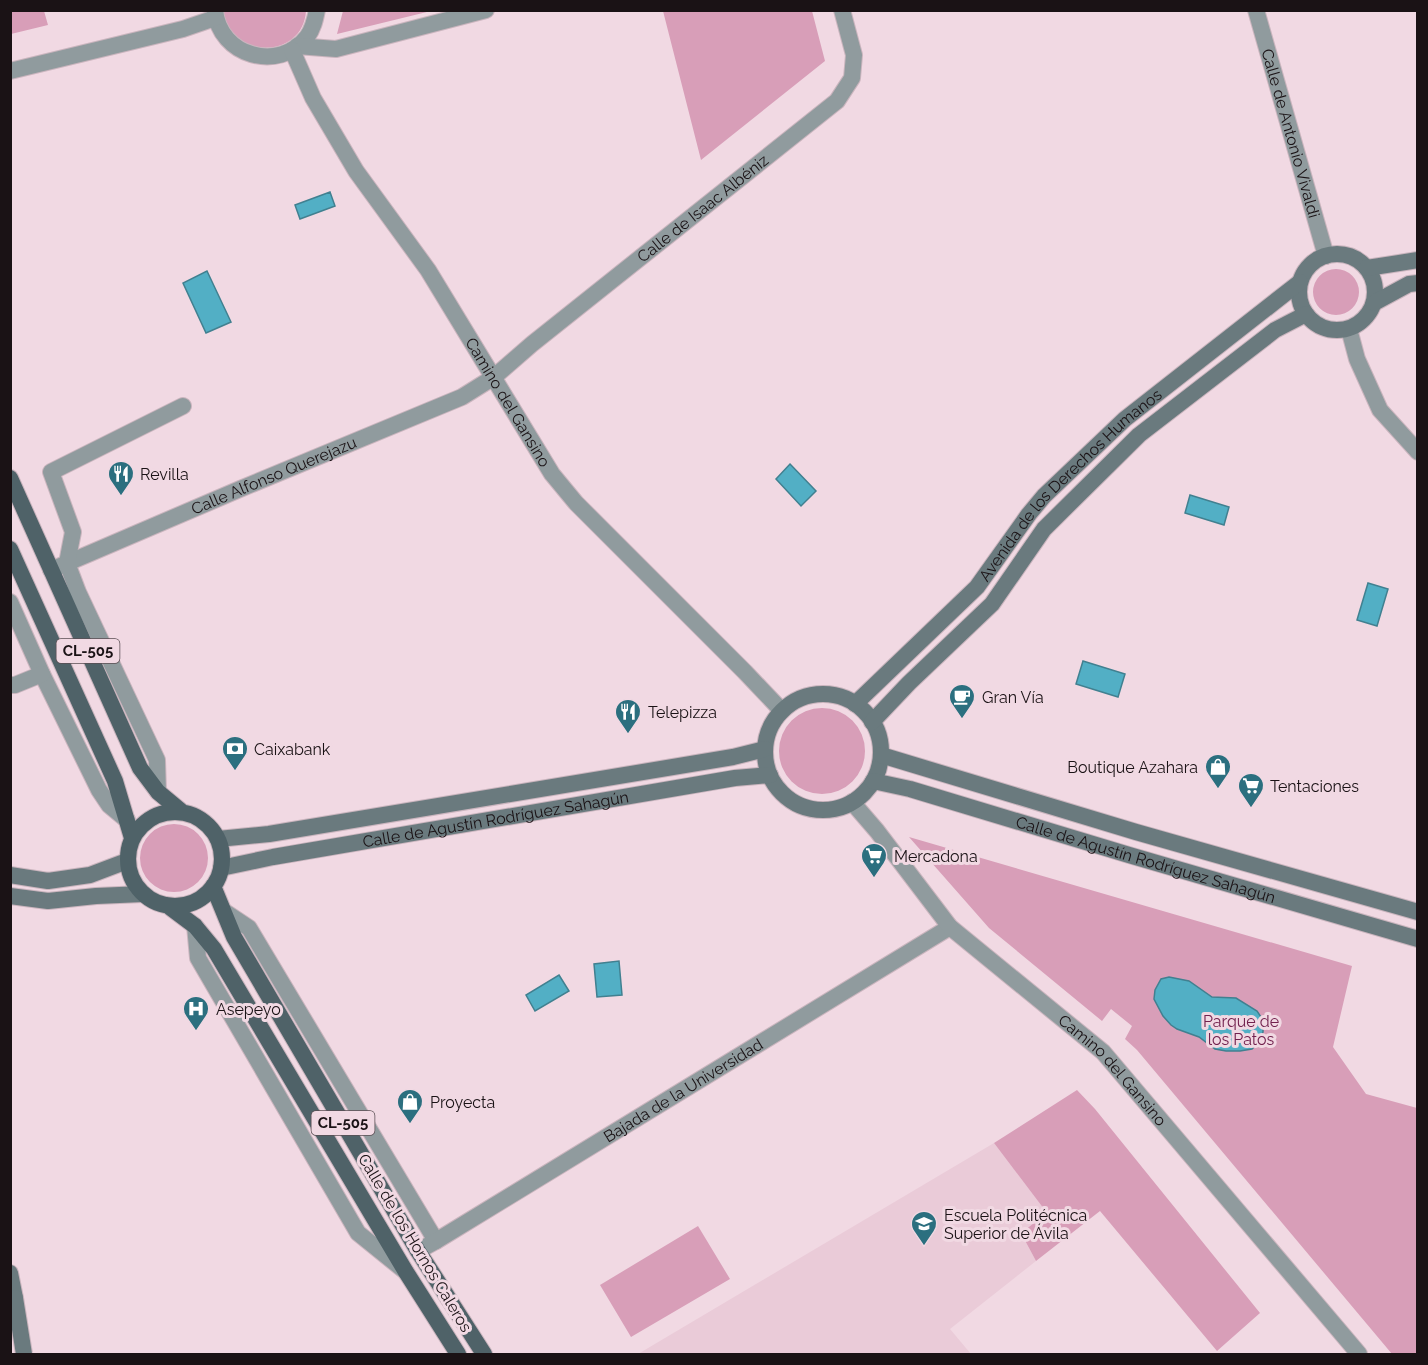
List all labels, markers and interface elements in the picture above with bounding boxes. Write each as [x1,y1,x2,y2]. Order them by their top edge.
street label: Calle de Antonio Vivaldi [1258,46,1324,220]
street label: Calle de Isaac Albéniz [633,150,772,266]
street label: Camino del Gansino [462,334,555,470]
street label: Avenida de los Derechos Humanos [975,384,1166,585]
street label: Calle Alfonso Querejazu [188,432,359,518]
restaurant icon: Revilla [106,459,136,497]
place label: Revilla [140,465,189,484]
road number: CL-505 [56,639,119,663]
cafe icon: Gran Vía [947,682,977,720]
place label: Gran Vía [982,688,1044,707]
restaurant icon: Telepizza [613,697,643,735]
place label: Telepizza [648,703,717,722]
bank icon: Caixabank [220,734,250,772]
place label: Caixabank [254,740,331,759]
shop icon: Boutique Azahara [1203,752,1233,790]
place label: Boutique Azahara [1067,758,1198,777]
supermarket icon: Tentaciones [1236,771,1266,809]
place label: Tentaciones [1270,777,1359,796]
street label: Calle de Agustín Rodríguez Sahagún [361,787,630,851]
street label: Calle de Agustín Rodríguez Sahagún [1014,812,1278,907]
supermarket icon: Mercadona [859,841,889,879]
place label: Mercadona [894,847,978,866]
hospital icon: Asepeyo [181,994,211,1032]
place label: Asepeyo [216,1000,281,1019]
street label: Camino del Gansino [1055,1010,1171,1129]
park label: Parque de los Patos [1203,1012,1279,1049]
street label: Bajada de la Universidad [600,1034,766,1146]
shop icon: Proyecta [395,1087,425,1125]
place label: Proyecta [430,1093,495,1112]
road number: CL-505 [312,1111,374,1135]
street label: Calle de los Hornos Caleros [354,1150,476,1336]
place label: Escuela Politécnica Superior de Ávila [944,1206,1087,1243]
school or university icon: Escuela Politécnica Superior de Ávila [909,1209,939,1247]

